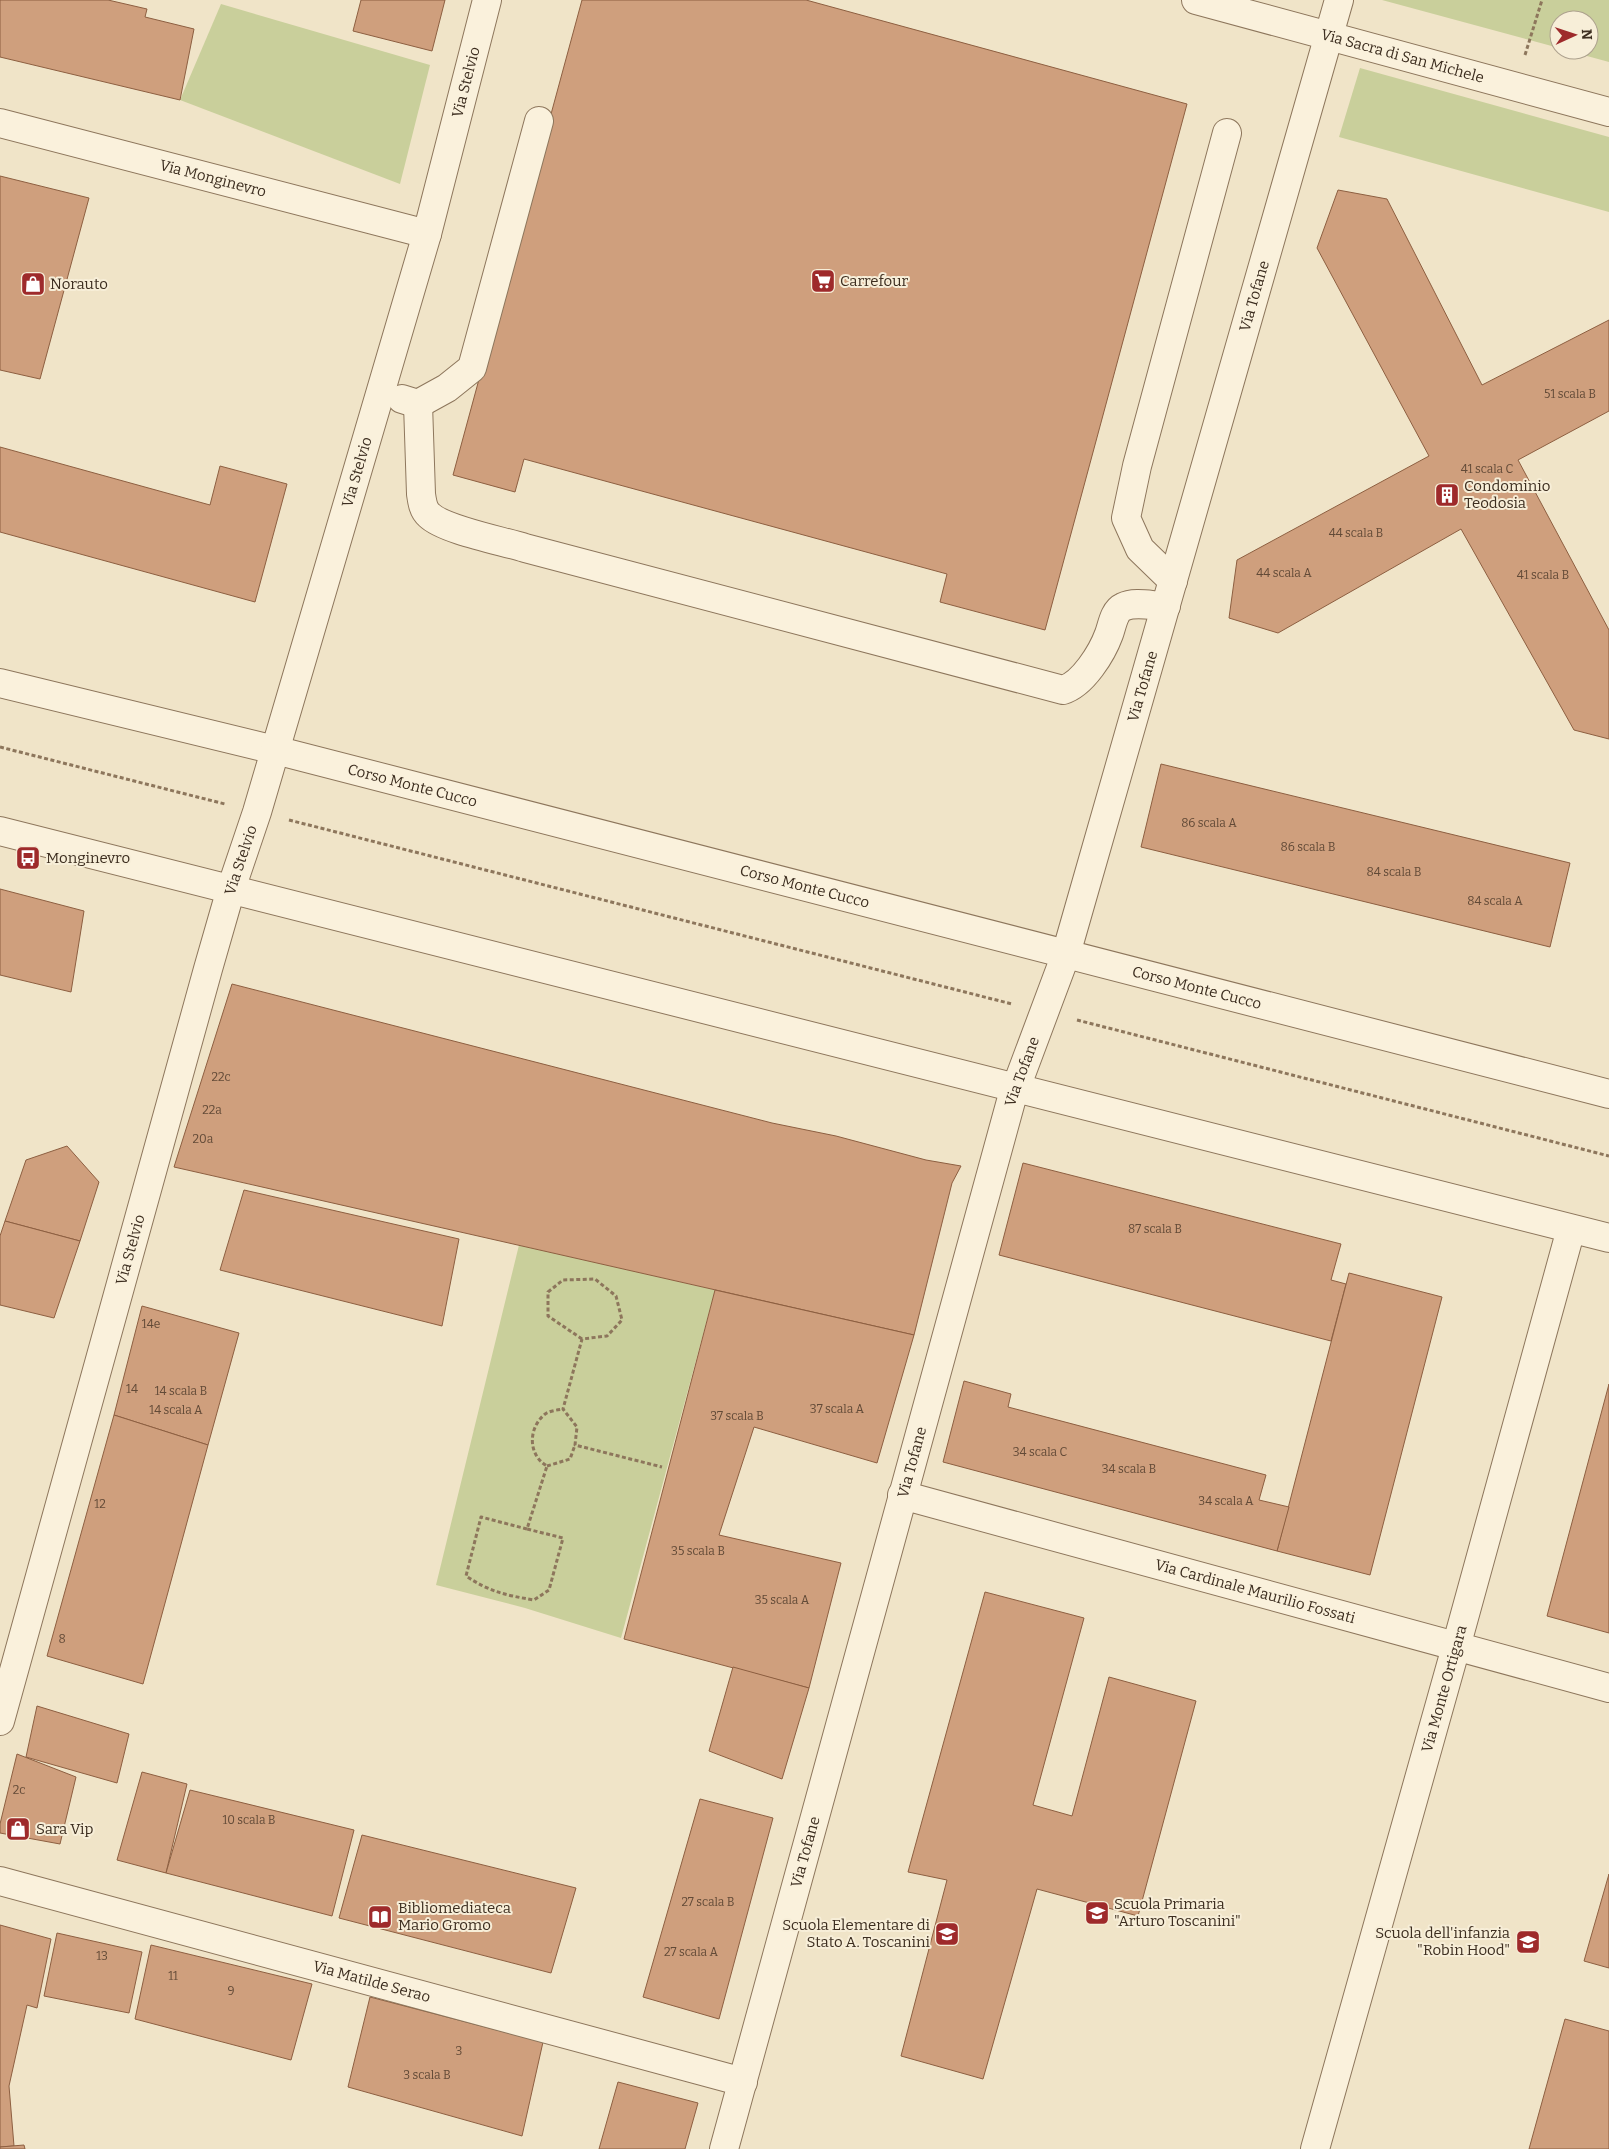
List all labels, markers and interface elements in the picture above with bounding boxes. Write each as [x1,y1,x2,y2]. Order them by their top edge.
north arrow [1549,10,1599,60]
street label: Via Sacra di San Michele [1319,25,1486,87]
text: N [1578,29,1595,40]
street label: Via Stelvio [448,45,484,119]
street label: Via Monginevro [158,156,268,201]
street label: Via Tofane [1236,258,1273,334]
supermarket icon: Carrefour [810,268,836,294]
shop icon: Norauto [20,271,46,297]
place label: Carrefour [840,272,908,290]
place label: Norauto [50,275,108,293]
house number: 51 scala B [1544,387,1596,401]
street label: Via Stelvio [338,435,376,509]
house number: 41 scala C [1461,462,1514,476]
place label: Condominio Teodosia [1464,477,1550,512]
building icon: Condominio Teodosia [1434,482,1460,508]
house number: 44 scala B [1329,526,1383,540]
house number: 44 scala A [1256,566,1312,580]
house number: 41 scala B [1517,568,1569,582]
street label: Via Tofane [1124,649,1161,724]
street label: Corso Monte Cucco [346,760,479,811]
house number: 86 scala A [1181,816,1237,830]
street label: Via Stelvio [221,823,261,897]
house number: 86 scala B [1281,840,1335,854]
bus stop icon: Monginevro [15,845,41,871]
place label: Monginevro [46,849,130,867]
street label: Corso Monte Cucco [738,861,871,912]
house number: 84 scala B [1367,865,1421,879]
house number: 84 scala A [1467,894,1523,908]
street label: Corso Monte Cucco [1130,962,1263,1013]
street label: Via Tofane [1001,1034,1043,1108]
house number: 22c [211,1070,231,1084]
house number: 22a [202,1103,222,1117]
house number: 20a [193,1132,214,1146]
street label: Via Stelvio [112,1212,149,1287]
house number: 87 scala B [1128,1222,1182,1236]
house number: 14e [142,1317,160,1331]
house number: 14 [126,1382,138,1396]
house number: 14 scala B [155,1384,207,1398]
house number: 37 scala A [810,1402,865,1416]
house number: 14 scala A [149,1403,203,1417]
house number: 37 scala B [710,1409,764,1423]
street label: Via Tofane [894,1425,930,1500]
house number: 34 scala C [1013,1445,1067,1459]
house number: 34 scala B [1102,1462,1156,1476]
house number: 34 scala A [1198,1494,1254,1508]
house number: 12 [94,1497,106,1511]
house number: 35 scala B [671,1544,725,1558]
street label: Via Cardinale Maurilio Fossati [1153,1555,1358,1627]
house number: 35 scala A [755,1593,810,1607]
street label: Via Monte Ortigara [1418,1623,1471,1754]
house number: 8 [58,1632,66,1646]
house number: 2c [13,1783,25,1797]
house number: 10 scala B [222,1813,276,1827]
street label: Via Tofane [787,1814,824,1890]
shop icon: Sara Vip [5,1816,31,1842]
place label: Sara Vip [36,1820,93,1838]
house number: 27 scala B [681,1895,735,1909]
place label: Scuola Primaria "Arturo Toscanini" [1114,1895,1241,1930]
place label: Bibliomediateca Mario Gromo [398,1899,511,1934]
school or university icon: Scuola Primaria "Arturo Toscanini" [1084,1900,1110,1926]
library icon: Bibliomediateca Mario Gromo [367,1904,393,1930]
place label: Scuola Elementare di Stato A. Toscanini [782,1916,931,1951]
school or university icon: Scuola Elementare di Stato A. Toscanini [934,1921,960,1947]
place label: Scuola dell'infanzia "Robin Hood" [1375,1924,1510,1959]
school or university icon: Scuola dell'infanzia "Robin Hood" [1515,1929,1541,1955]
house number: 27 scala A [664,1945,718,1959]
house number: 13 [96,1949,108,1963]
street label: Via Matilde Serao [311,1957,432,2006]
house number: 11 [168,1969,178,1983]
house number: 9 [227,1984,235,1998]
house number: 3 [456,2044,463,2058]
house number: 3 scala B [403,2068,451,2082]

